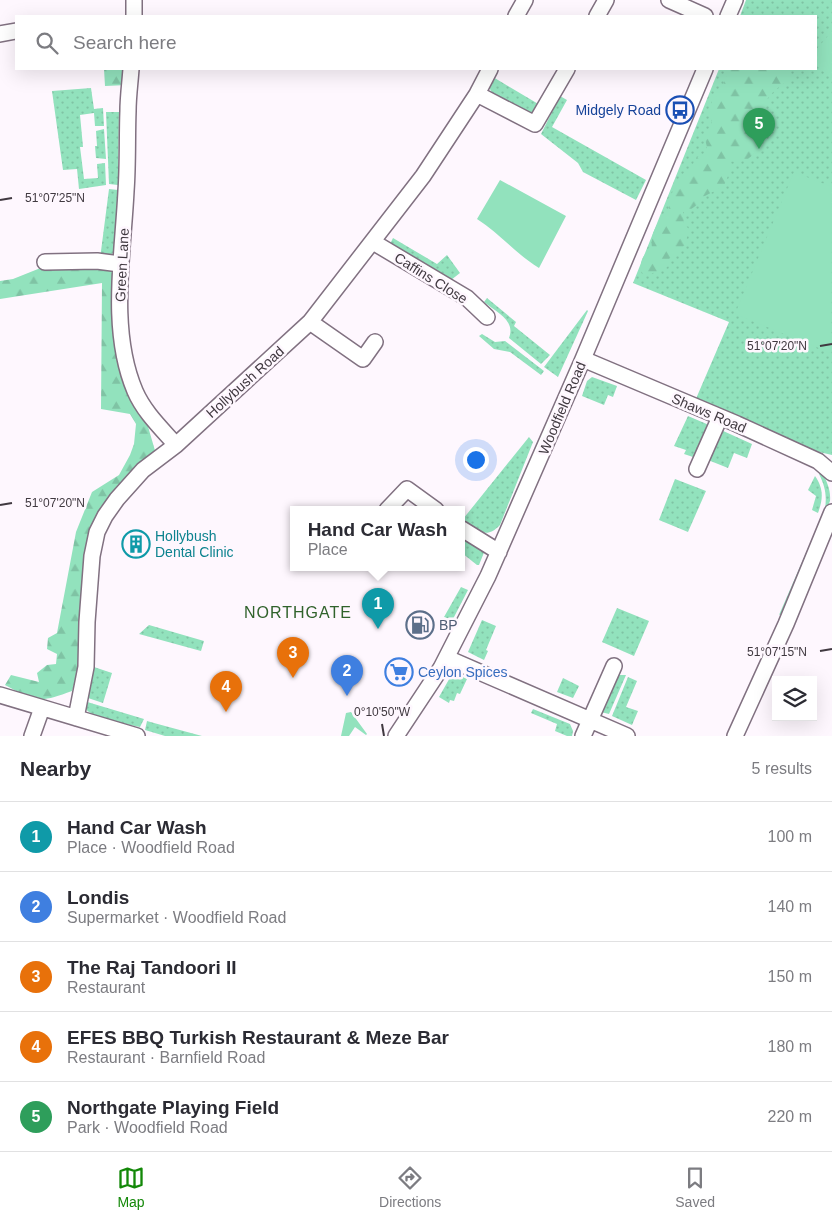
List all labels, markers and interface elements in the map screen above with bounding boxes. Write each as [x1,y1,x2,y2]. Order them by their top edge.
search box [15,15,817,70]
icon: search [33,29,61,57]
text: Search here [73,32,177,53]
bus stop icon: Midgely Road [665,95,695,125]
place label: Midgely Road [575,102,661,118]
pin: 5 [743,108,775,149]
text: 51°07'25"N [25,191,85,205]
street label: Green Lane [112,227,132,302]
street label: Caffins Close [392,249,471,307]
text: 51°07'20"N [747,339,807,353]
street label: Hollybush Road [203,343,287,421]
street label: Woodfield Road [535,359,589,457]
street label: Shaws Road [669,390,749,436]
your location [463,447,489,473]
text: 51°07'20"N [25,496,85,510]
popup [290,506,465,571]
text: Hand Car Wash [308,519,447,540]
place label: Hollybush Dental Clinic [155,528,234,560]
building icon: Hollybush Dental Clinic [121,529,151,559]
text: Place [308,541,348,558]
pin: 1 [362,588,394,629]
district label: NORTHGATE [244,604,352,621]
fuel station icon: BP [405,610,435,640]
place label: BP [439,617,458,633]
pin: 3 [277,637,309,678]
text: 51°07'15"N [747,645,807,659]
pin: 2 [331,655,363,696]
supermarket icon: Ceylon Spices [384,657,414,687]
place label: Ceylon Spices [418,664,508,680]
pin: 4 [210,671,242,712]
map controls [772,676,817,721]
button: layers [772,676,817,721]
text: 0°10'50"W [354,705,411,719]
text: Nearby [20,757,91,780]
text: 5 results [752,760,812,777]
text: Hand Car Wash [67,817,207,838]
text: 1 [32,828,40,845]
text: 100 m [768,828,812,845]
text: Place · Woodfield Road [67,839,235,856]
text: Londis [67,887,129,908]
text: 2 [32,898,40,915]
text: 140 m [768,898,812,915]
text: Supermarket · Woodfield Road [67,909,286,926]
text: The Raj Tandoori II [67,957,237,978]
text: 3 [32,968,40,985]
text: 150 m [768,968,812,985]
text: Restaurant [67,979,145,996]
text: EFES BBQ Turkish Restaurant & Meze Bar [67,1027,449,1048]
text: 4 [32,1038,40,1055]
text: 180 m [768,1038,812,1055]
text: Restaurant · Barnfield Road [67,1049,265,1066]
text: Northgate Playing Field [67,1097,279,1118]
text: 5 [32,1108,40,1125]
text: 220 m [768,1108,812,1125]
text: Park · Woodfield Road [67,1119,228,1136]
tab: Map [117,1164,145,1210]
tab: Directions [379,1164,441,1210]
tab: Saved [675,1164,715,1210]

